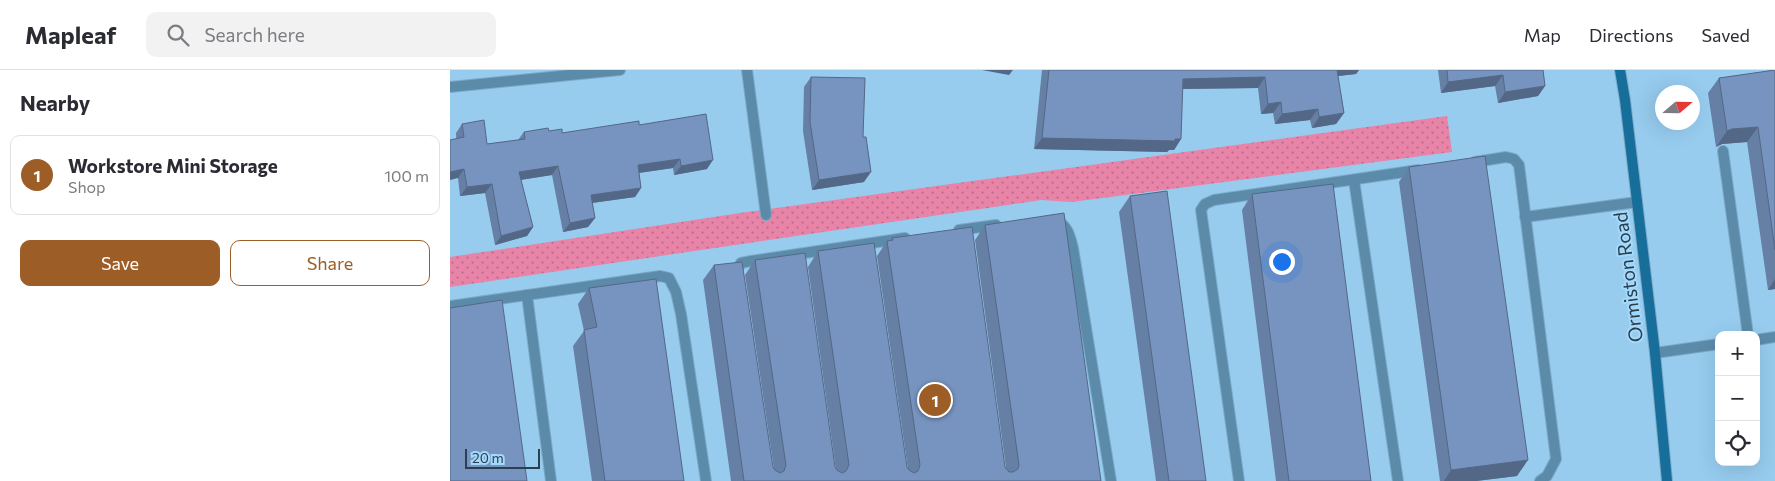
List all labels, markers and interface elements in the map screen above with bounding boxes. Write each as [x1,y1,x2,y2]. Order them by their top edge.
search box [146,12,496,57]
text: Mapleaf [25,20,116,49]
icon: search [164,21,192,49]
text: Search here [204,23,305,46]
text: Map [1524,24,1561,46]
text: Directions [1589,24,1673,46]
text: Saved [1701,24,1750,46]
north arrow [1655,85,1700,130]
text: Nearby [20,90,90,115]
text: Workstore Mini Storage [68,154,278,177]
text: 1 [33,166,41,185]
text: 100 m [384,166,429,185]
text: Shop [68,177,106,196]
street label: Ormiston Road [1608,211,1647,344]
button: Save [20,240,220,286]
button: Share [230,240,430,286]
your location [1269,249,1295,275]
map controls [1715,331,1760,466]
button: + [1715,331,1760,376]
button: − [1715,376,1760,421]
pin: 1 [919,381,951,419]
button: locate [1715,421,1760,466]
scale bar [465,446,540,469]
text: 20 m [472,449,504,466]

